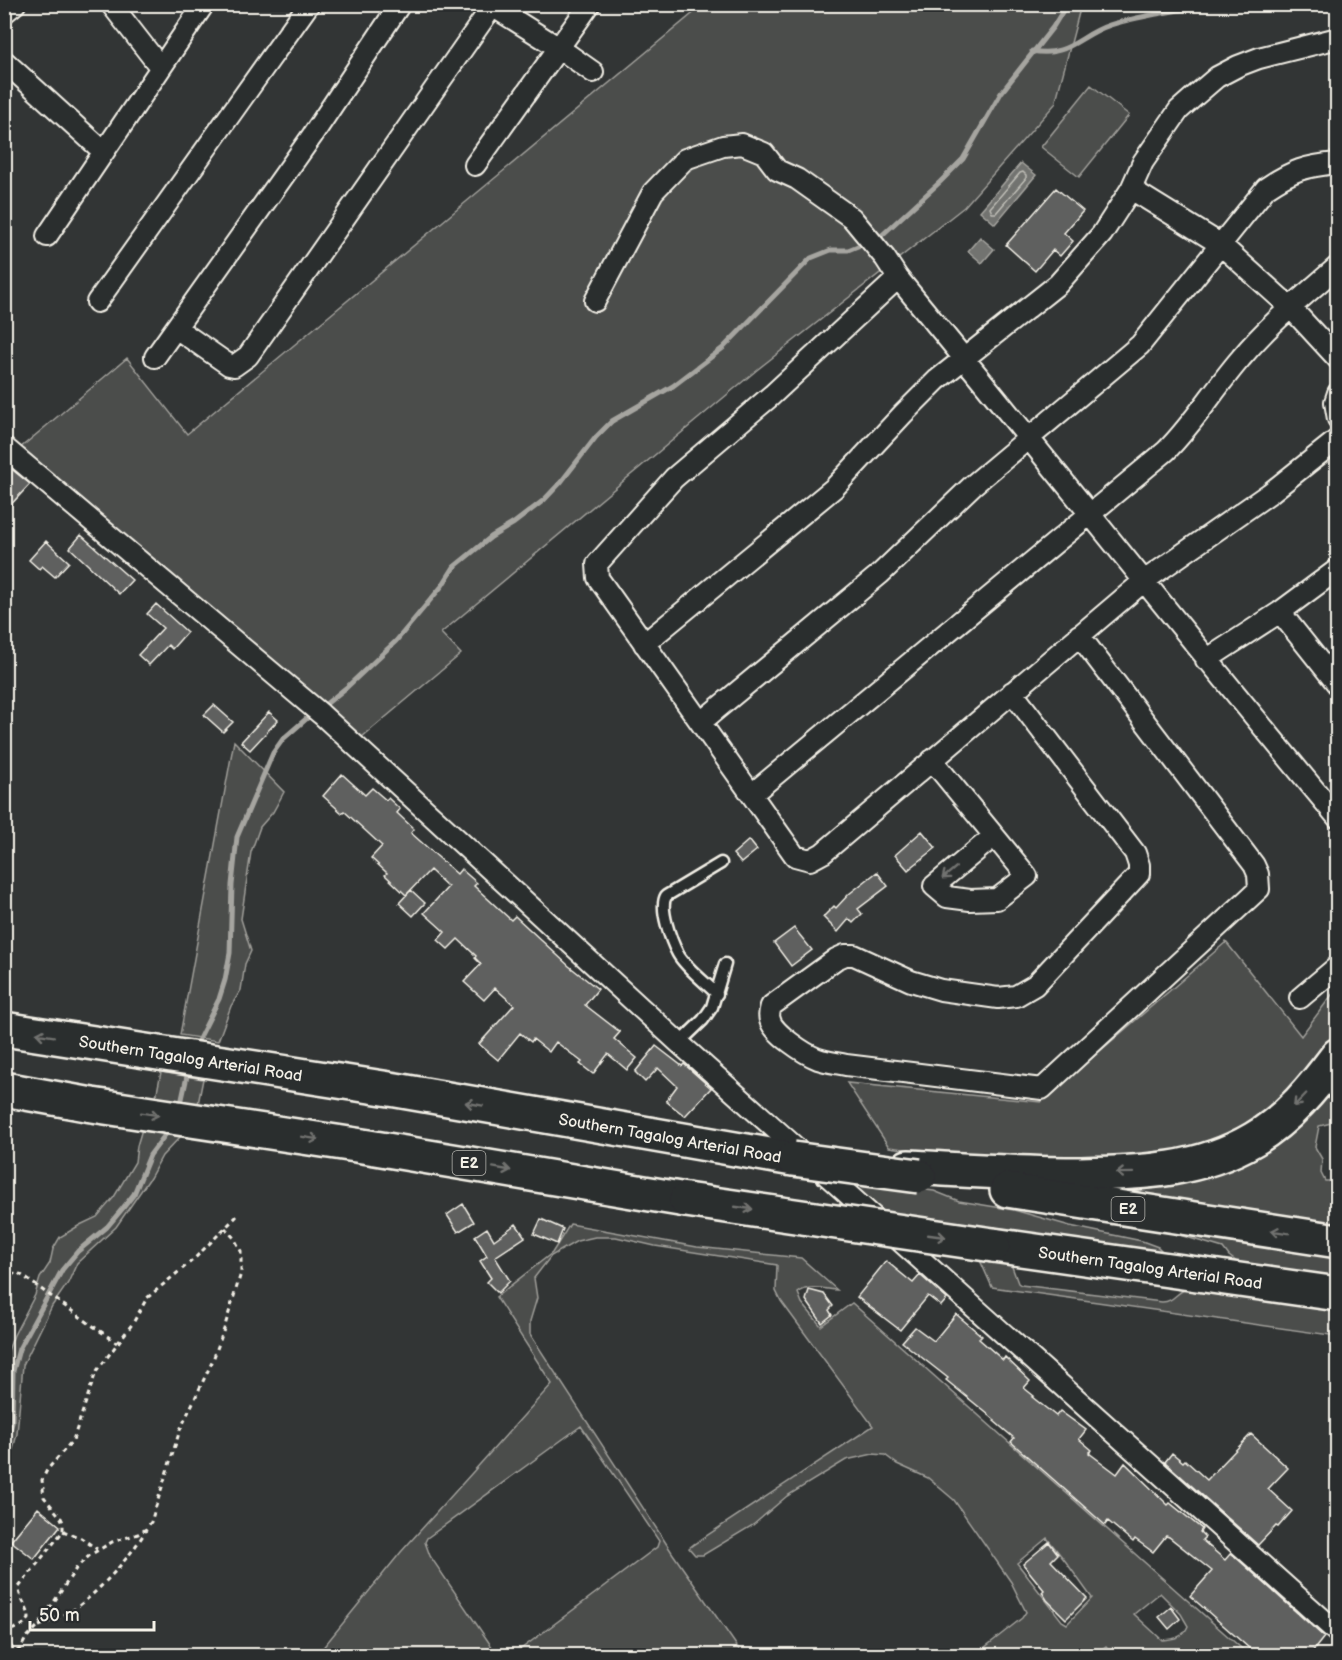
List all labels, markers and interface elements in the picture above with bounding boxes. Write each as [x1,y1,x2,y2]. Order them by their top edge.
one-way arrow [941,867,957,880]
one-way arrow [36,1030,56,1041]
street label: Southern Tagalog Arterial Road [77,1033,304,1086]
one-way arrow [1293,1093,1308,1108]
one-way arrow [464,1098,484,1109]
one-way arrow [140,1108,159,1119]
street label: Southern Tagalog Arterial Road [557,1110,783,1168]
one-way arrow [299,1132,319,1143]
road number: E2 [452,1151,486,1175]
one-way arrow [492,1164,512,1175]
one-way arrow [1116,1167,1136,1179]
road number: E2 [1112,1197,1144,1221]
one-way arrow [734,1203,753,1214]
one-way arrow [1270,1226,1290,1237]
one-way arrow [927,1231,946,1242]
street label: Southern Tagalog Arterial Road [1037,1244,1263,1294]
scale bar [30,1594,154,1632]
text: 50 m [39,1605,80,1626]

